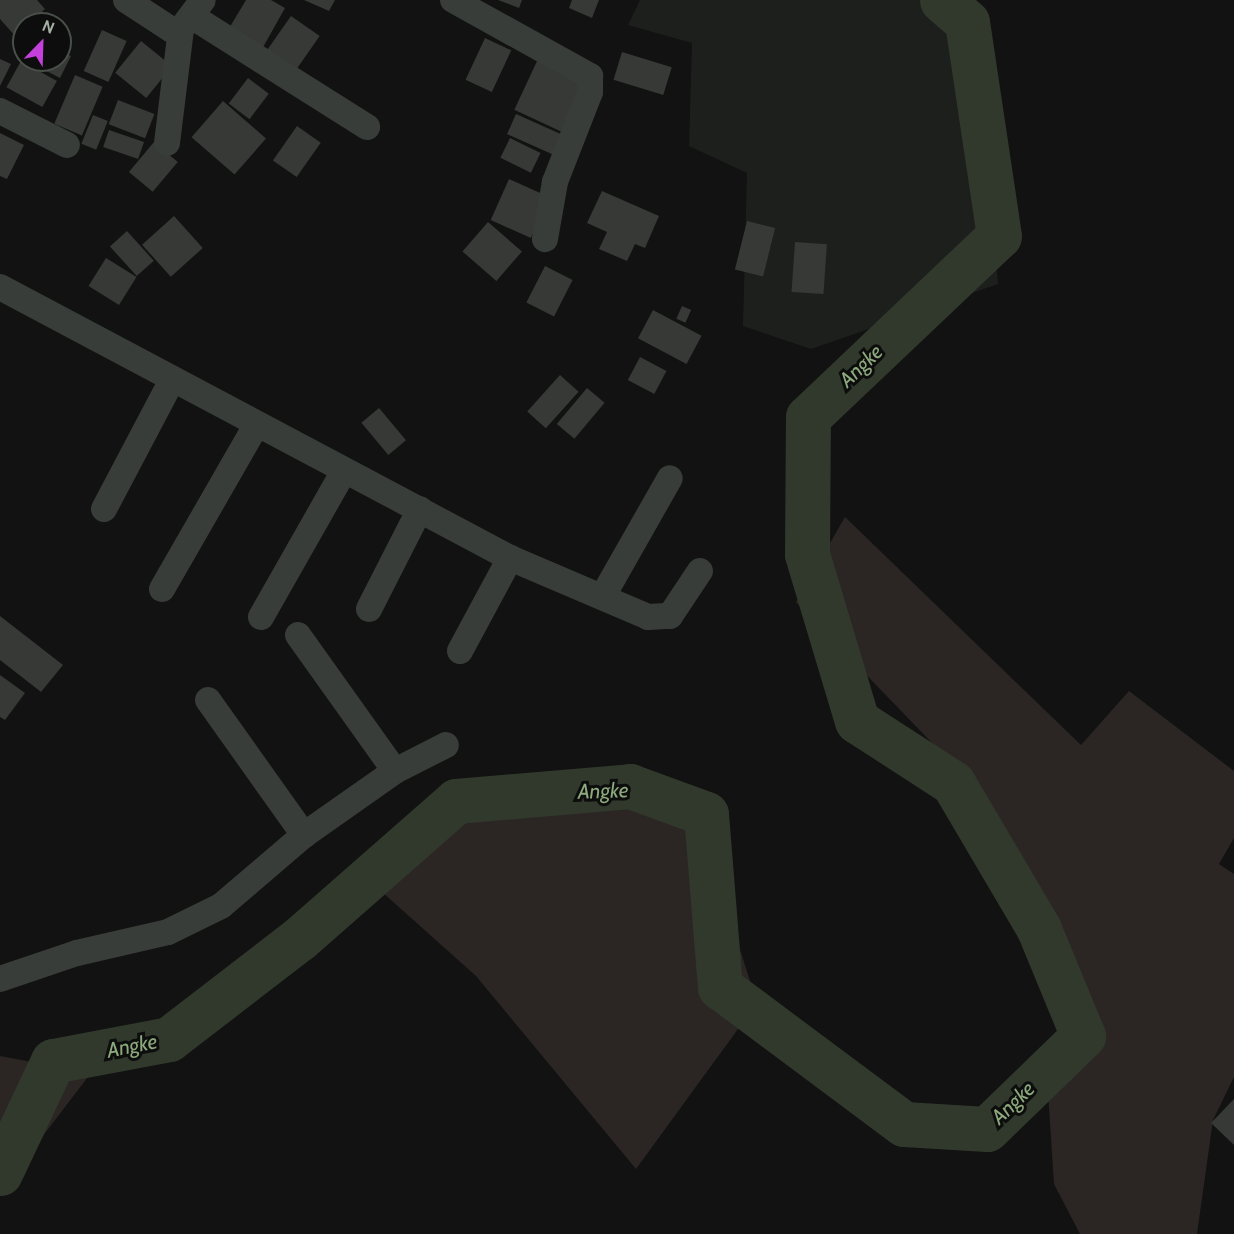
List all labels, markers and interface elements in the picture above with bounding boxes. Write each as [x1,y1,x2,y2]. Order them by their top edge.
north arrow [12,12,72,72]
text: N [40,16,57,38]
water label: Angke [834,339,888,393]
water label: Angke [577,778,629,804]
water label: Angke [105,1029,159,1063]
water label: Angke [986,1076,1040,1130]

